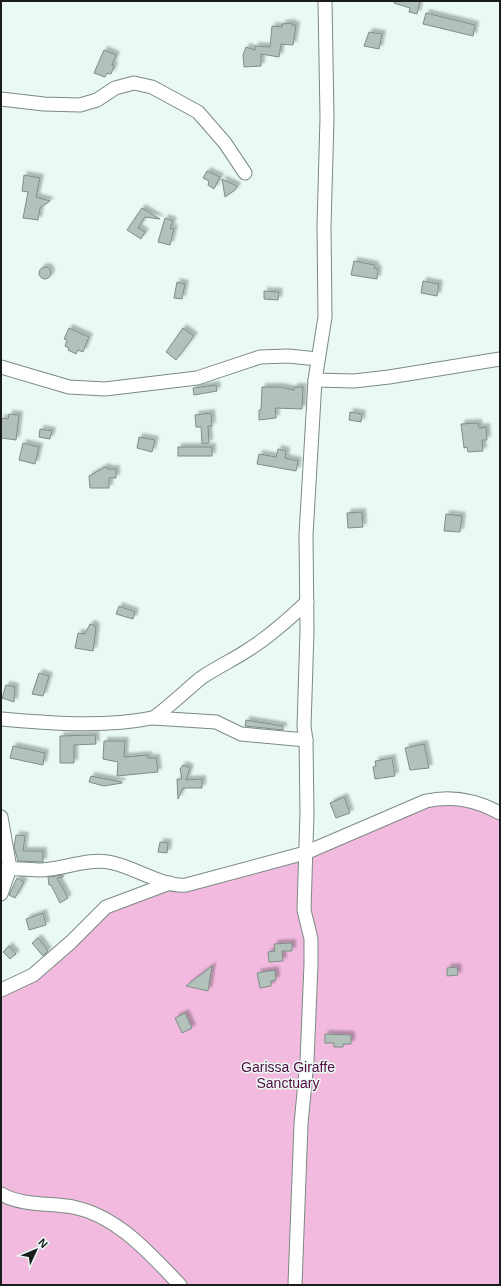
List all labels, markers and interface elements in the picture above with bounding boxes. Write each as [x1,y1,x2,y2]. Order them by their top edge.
park label: Garissa Giraffe Sanctuary [241,1059,335,1091]
north arrow [16,1230,56,1270]
text: N [36,1236,50,1250]

